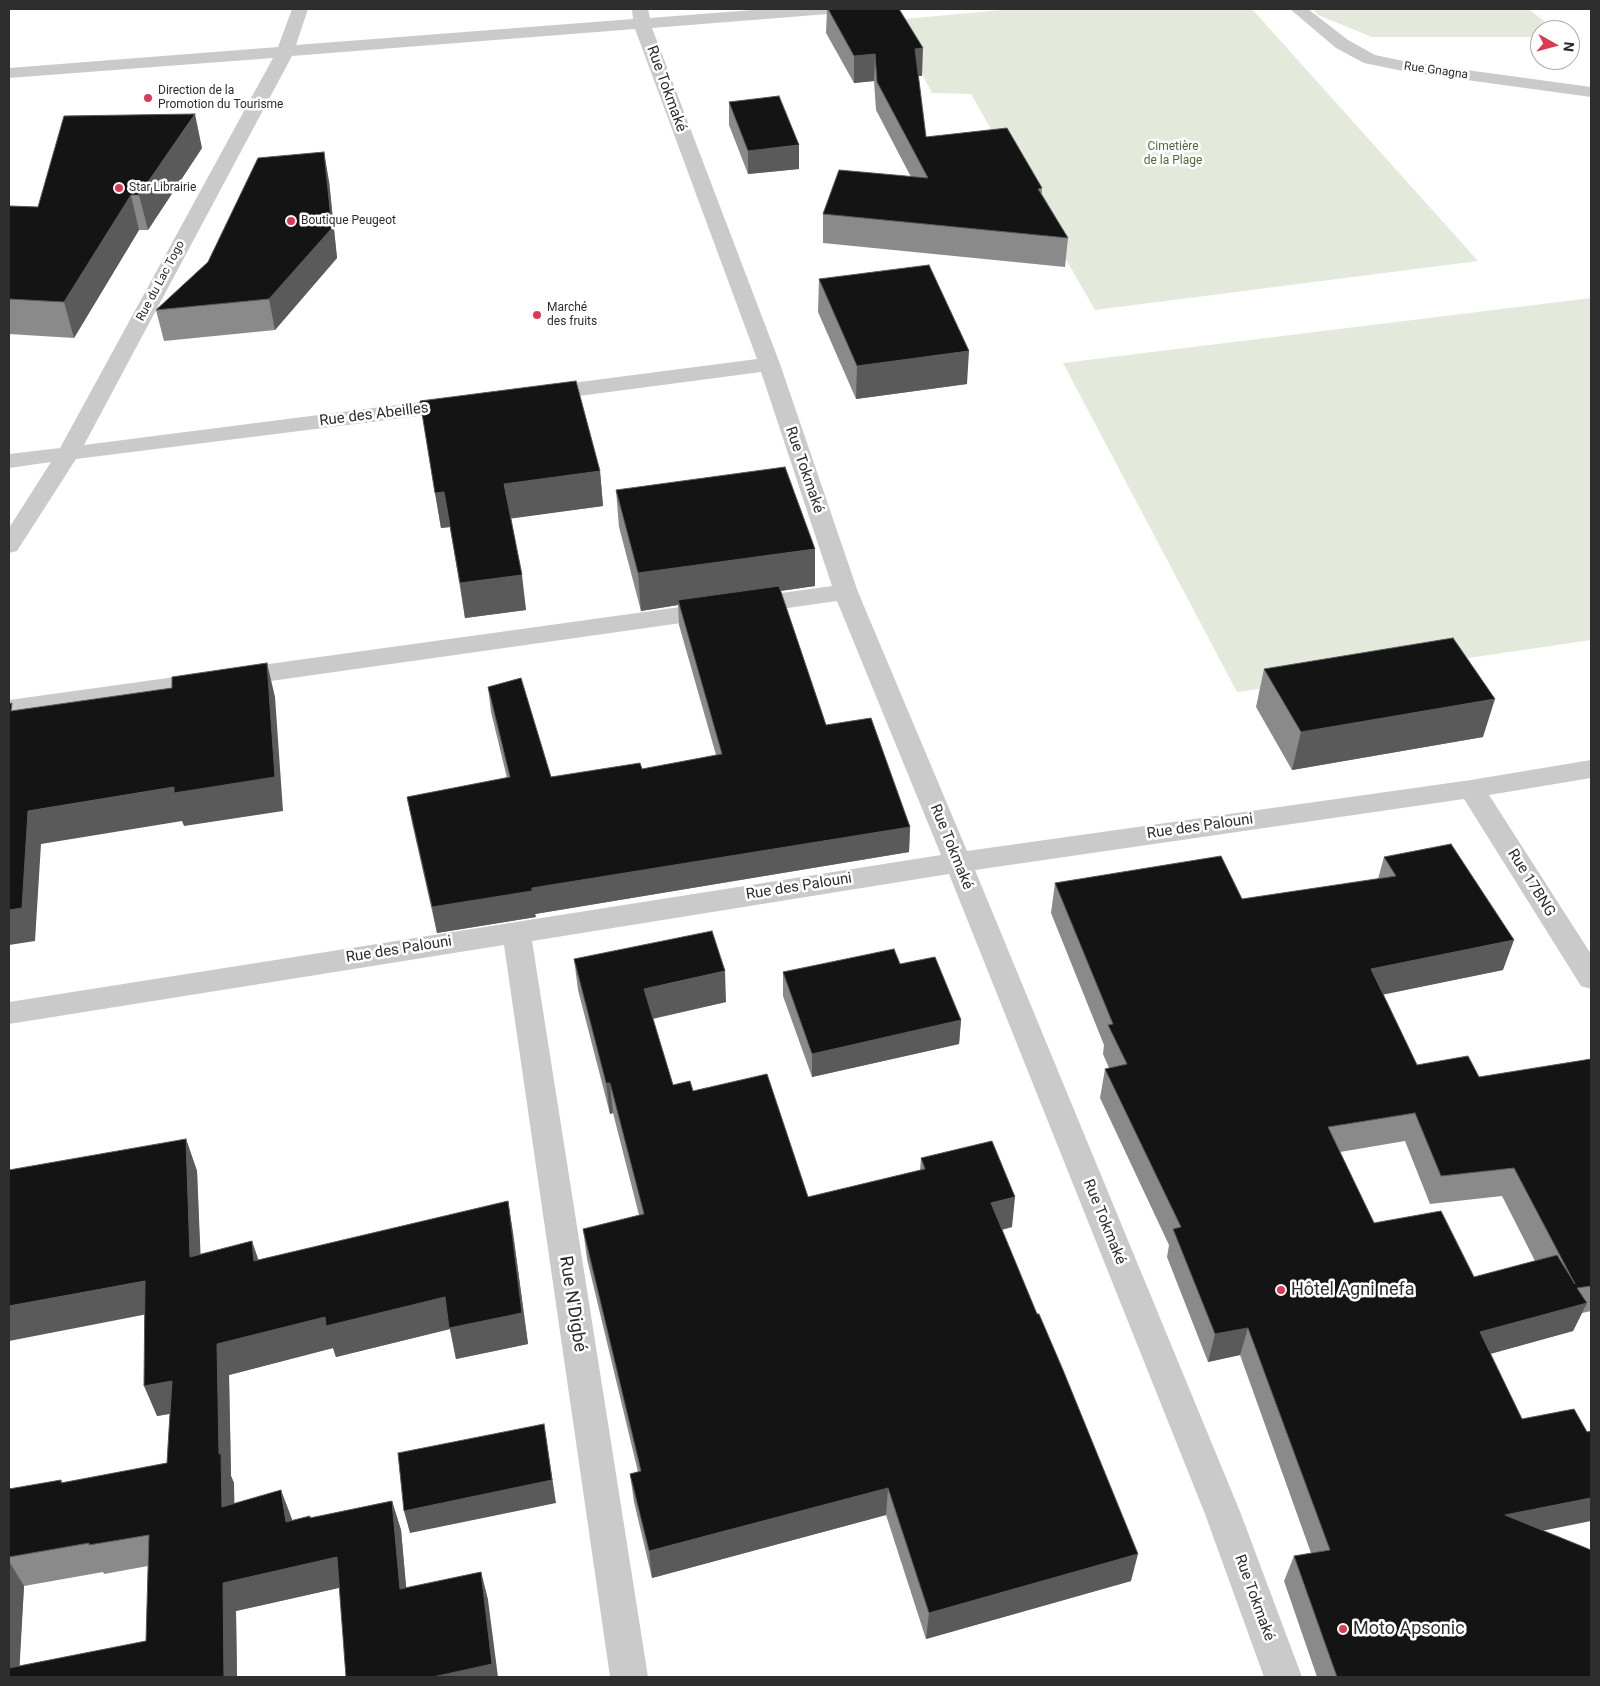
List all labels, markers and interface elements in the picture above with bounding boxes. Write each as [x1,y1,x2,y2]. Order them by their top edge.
north arrow [1530,20,1580,70]
text: N [1560,41,1577,53]
street label: Rue Tokmaké [642,43,690,135]
street label: Rue Gnagna [1403,59,1469,83]
place label: Direction de la Promotion du Tourisme [158,84,283,112]
marker: Direction de la Promotion du Tourisme [142,92,154,104]
park label: Cimetière de la Plage [1144,140,1202,168]
place label: Star Librairie [129,181,196,195]
marker: Star Librairie [113,182,125,194]
place label: Boutique Peugeot [301,214,396,228]
marker: Boutique Peugeot [285,215,297,227]
street label: Rue du Lac Togo [134,238,188,324]
place label: Marché des fruits [547,301,597,329]
marker: Marché des fruits [531,309,543,321]
street label: Rue des Abeilles [318,399,430,431]
street label: Rue Tokmaké [781,424,827,516]
street label: Rue Tokmaké [926,802,976,892]
street label: Rue des Palouni [1146,811,1254,843]
street label: Rue 17BNG [1503,846,1559,920]
street label: Rue des Palouni [745,870,853,904]
street label: Rue des Palouni [345,933,453,967]
street label: Rue Tokmaké [1079,1177,1129,1267]
street label: Rue N'Digbé [554,1254,590,1354]
place label: Hôtel Agni nefa [1291,1279,1415,1301]
marker: Hôtel Agni nefa [1275,1284,1287,1296]
street label: Rue Tokmaké [1230,1552,1278,1644]
place label: Moto Apsonic [1353,1618,1465,1640]
marker: Moto Apsonic [1337,1623,1349,1635]

